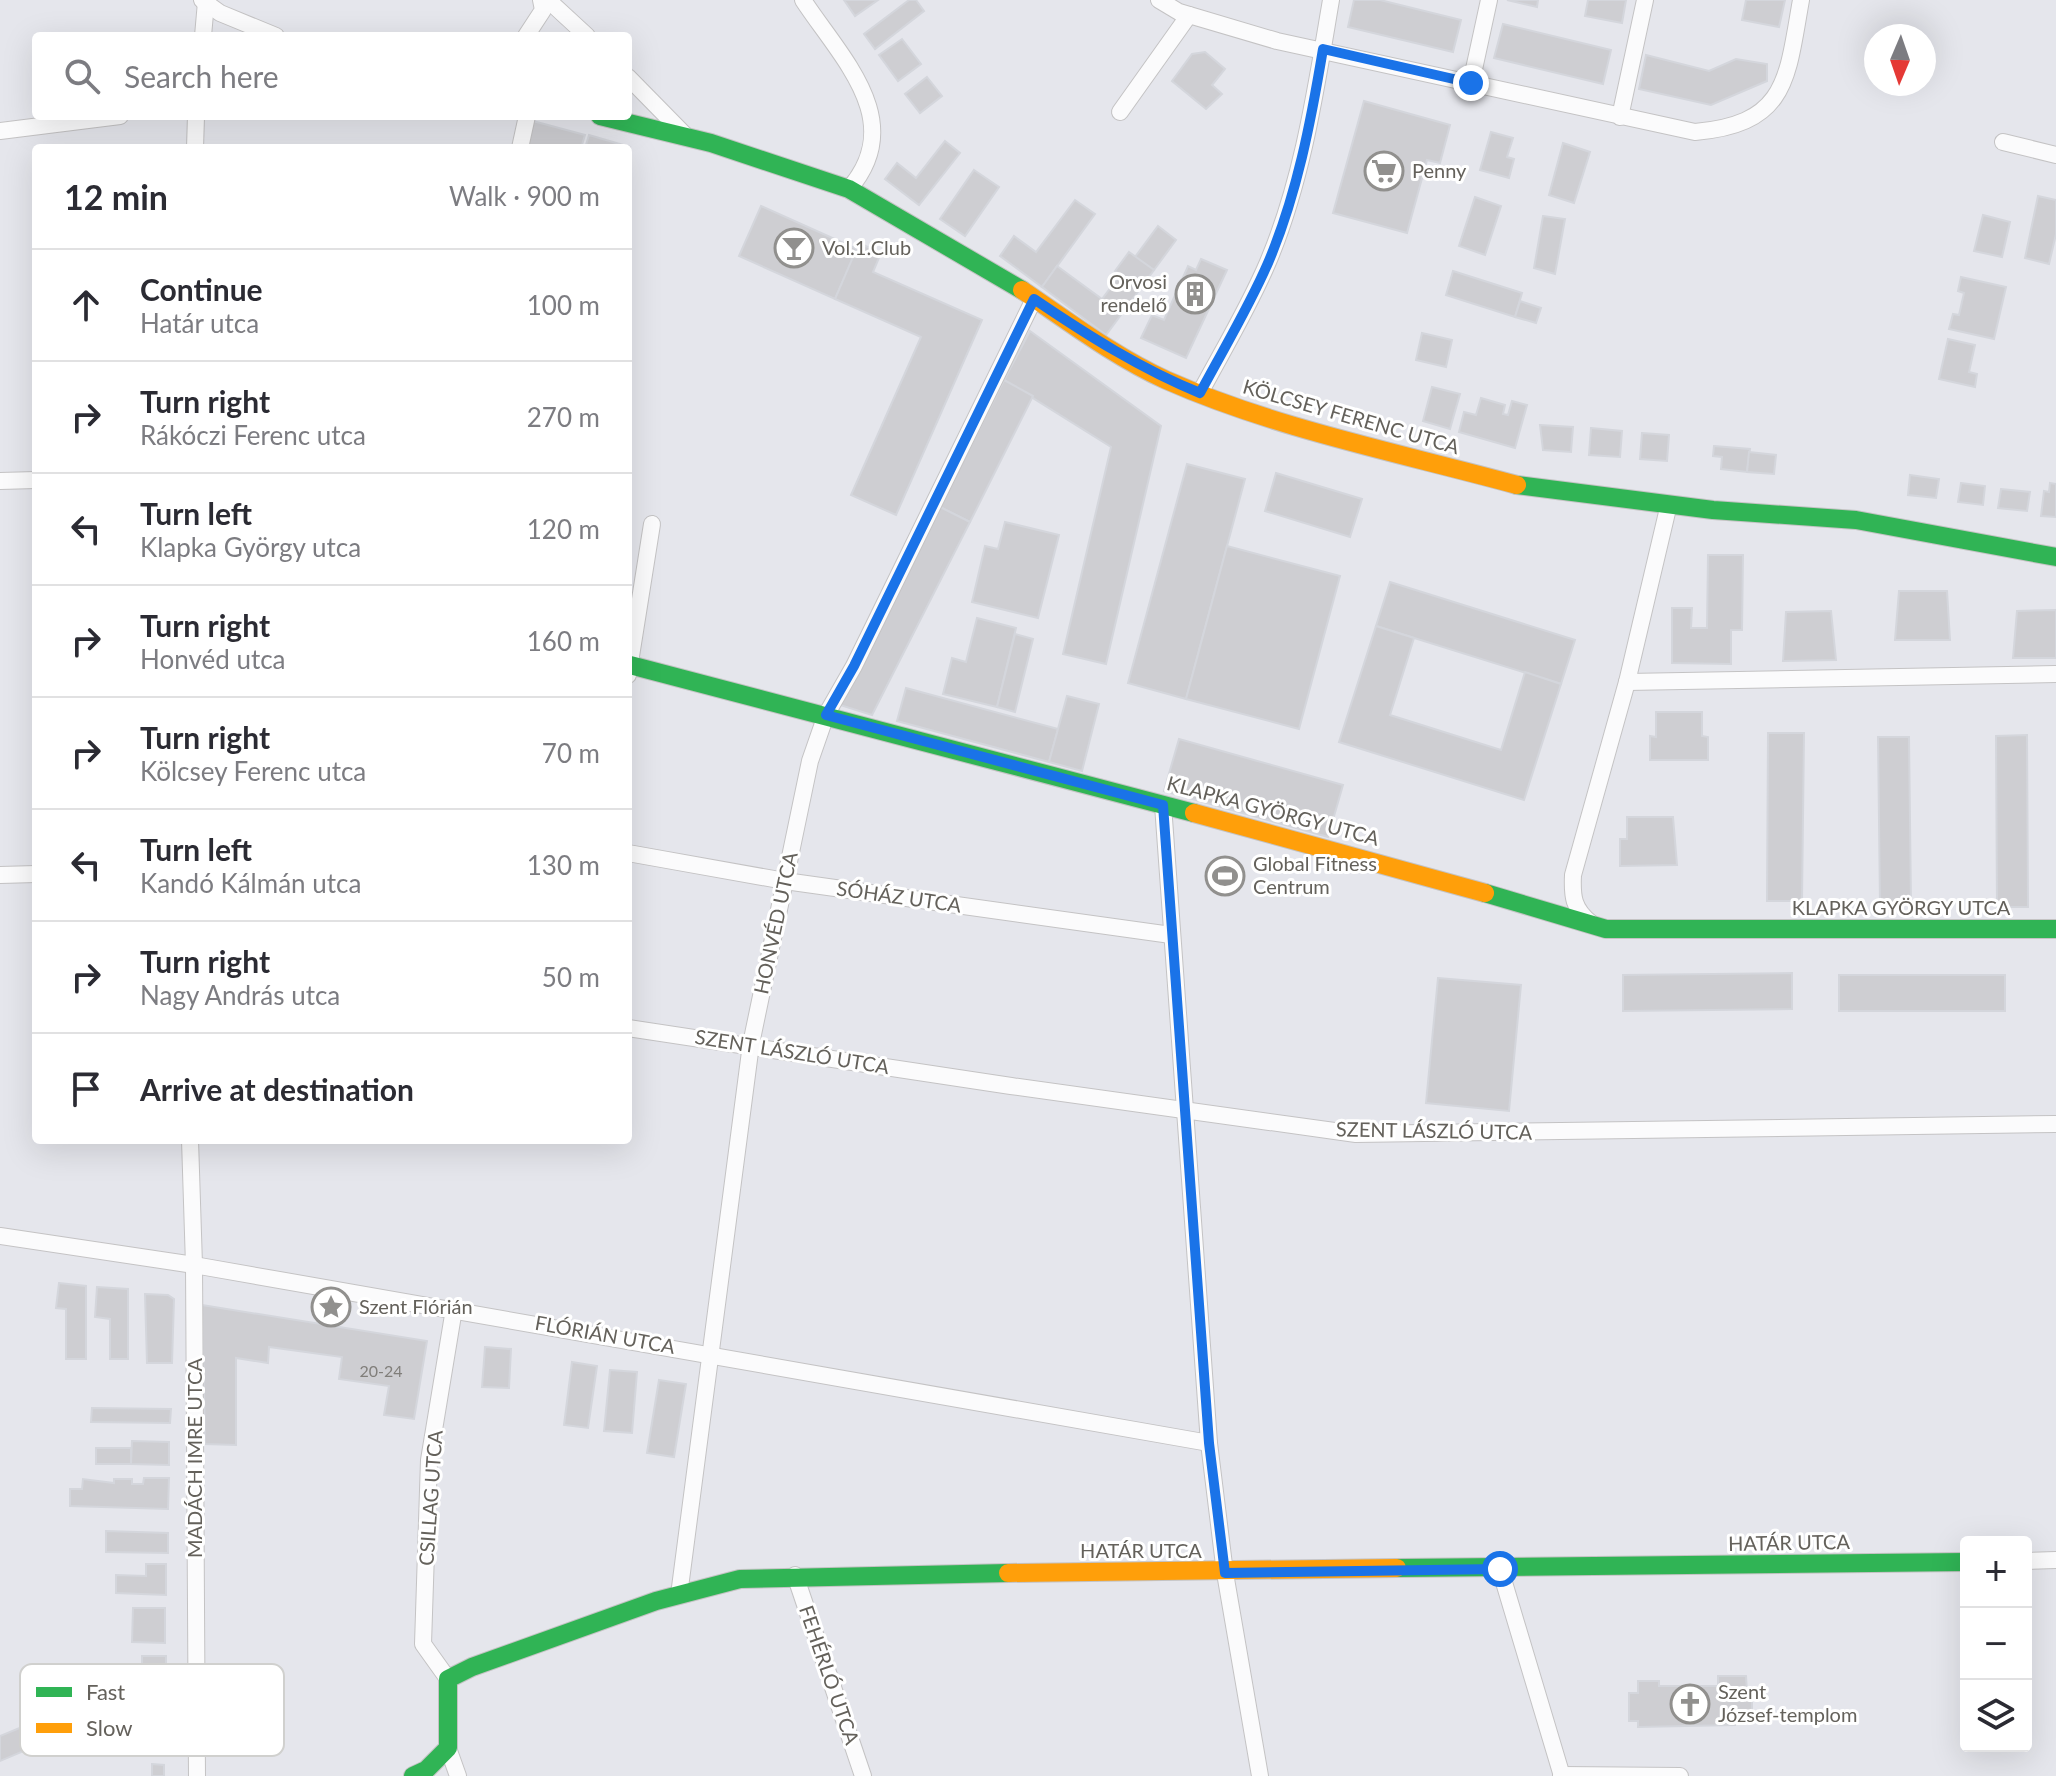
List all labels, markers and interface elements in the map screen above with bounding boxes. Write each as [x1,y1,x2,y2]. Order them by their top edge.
north arrow [1864,24,1936,96]
search box [32,32,632,120]
icon: search [60,54,104,98]
text: Search here [124,58,279,94]
route end [1453,65,1489,101]
supermarket icon: Penny [1363,150,1405,192]
place label: Penny [1412,158,1467,182]
text: 12 min [64,176,168,217]
text: Walk · 900 m [449,180,600,212]
bar icon: Vol.1.Club [773,227,815,269]
place label: Vol.1.Club [822,235,911,259]
place label: Orvosi rendelő [1101,269,1167,316]
text: Continue [140,271,263,307]
building icon: Orvosi rendelő [1174,273,1216,315]
icon: ahead [64,283,108,327]
text: 100 m [527,289,600,321]
text: Határ utca [140,307,259,339]
street label: KÖLCSEY FERENC UTCA [1240,374,1463,459]
text: Turn right [140,383,270,419]
icon: right [64,395,108,439]
text: 270 m [527,401,600,433]
text: Rákóczi Ferenc utca [140,419,366,451]
text: Turn left [140,495,252,531]
icon: left [64,507,108,551]
text: 120 m [527,513,600,545]
text: Klapka György utca [140,531,361,563]
text: Turn right [140,607,270,643]
icon: right [64,619,108,663]
text: 160 m [527,625,600,657]
text: Honvéd utca [140,643,286,675]
text: Turn right [140,719,270,755]
icon: right [64,731,108,775]
text: 70 m [542,737,600,769]
text: Kölcsey Ferenc utca [140,755,366,787]
street label: KLAPKA GYÖRGY UTCA [1165,770,1382,850]
text: Turn left [140,831,252,867]
icon: left [64,843,108,887]
text: 130 m [527,849,600,881]
street label: HONVÉD UTCA [748,849,802,996]
place label: Global Fitness Centrum [1253,851,1377,898]
sports icon: Global Fitness Centrum [1204,855,1246,897]
text: Kandó Kálmán utca [140,867,361,899]
street label: SÓHÁZ UTCA [835,875,963,917]
street label: KLAPKA GYÖRGY UTCA [1792,895,2011,919]
text: Turn right [140,943,270,979]
icon: right [64,955,108,999]
text: 50 m [542,961,600,993]
text: Nagy András utca [140,979,340,1011]
street label: SZENT LÁSZLÓ UTCA [693,1024,891,1078]
icon: arrive [64,1067,108,1111]
text: Arrive at destination [140,1071,414,1107]
street label: SZENT LÁSZLÓ UTCA [1336,1116,1533,1144]
place icon: Szent Flórián [310,1286,352,1328]
place label: Szent Flórián [359,1294,473,1318]
street label: FLÓRIÁN UTCA [533,1310,678,1358]
street label: MADÁCH IMRE UTCA [182,1358,206,1558]
house number: 20-24 [359,1361,403,1380]
street label: CSILLAG UTCA [413,1429,447,1567]
street label: HATÁR UTCA [1728,1529,1851,1555]
map controls [1960,1536,2032,1752]
button: + [1960,1536,2032,1608]
street label: HATÁR UTCA [1080,1538,1202,1562]
route start [1482,1551,1518,1587]
street label: FEHÉRLÓ UTCA [795,1602,865,1748]
button: − [1960,1608,2032,1680]
legend [20,1664,284,1756]
text: Fast [86,1678,125,1705]
place label: Szent József-templom [1718,1679,1857,1726]
button: layers [1960,1680,2032,1752]
church icon: Szent József-templom [1669,1683,1711,1725]
text: Slow [86,1714,133,1741]

